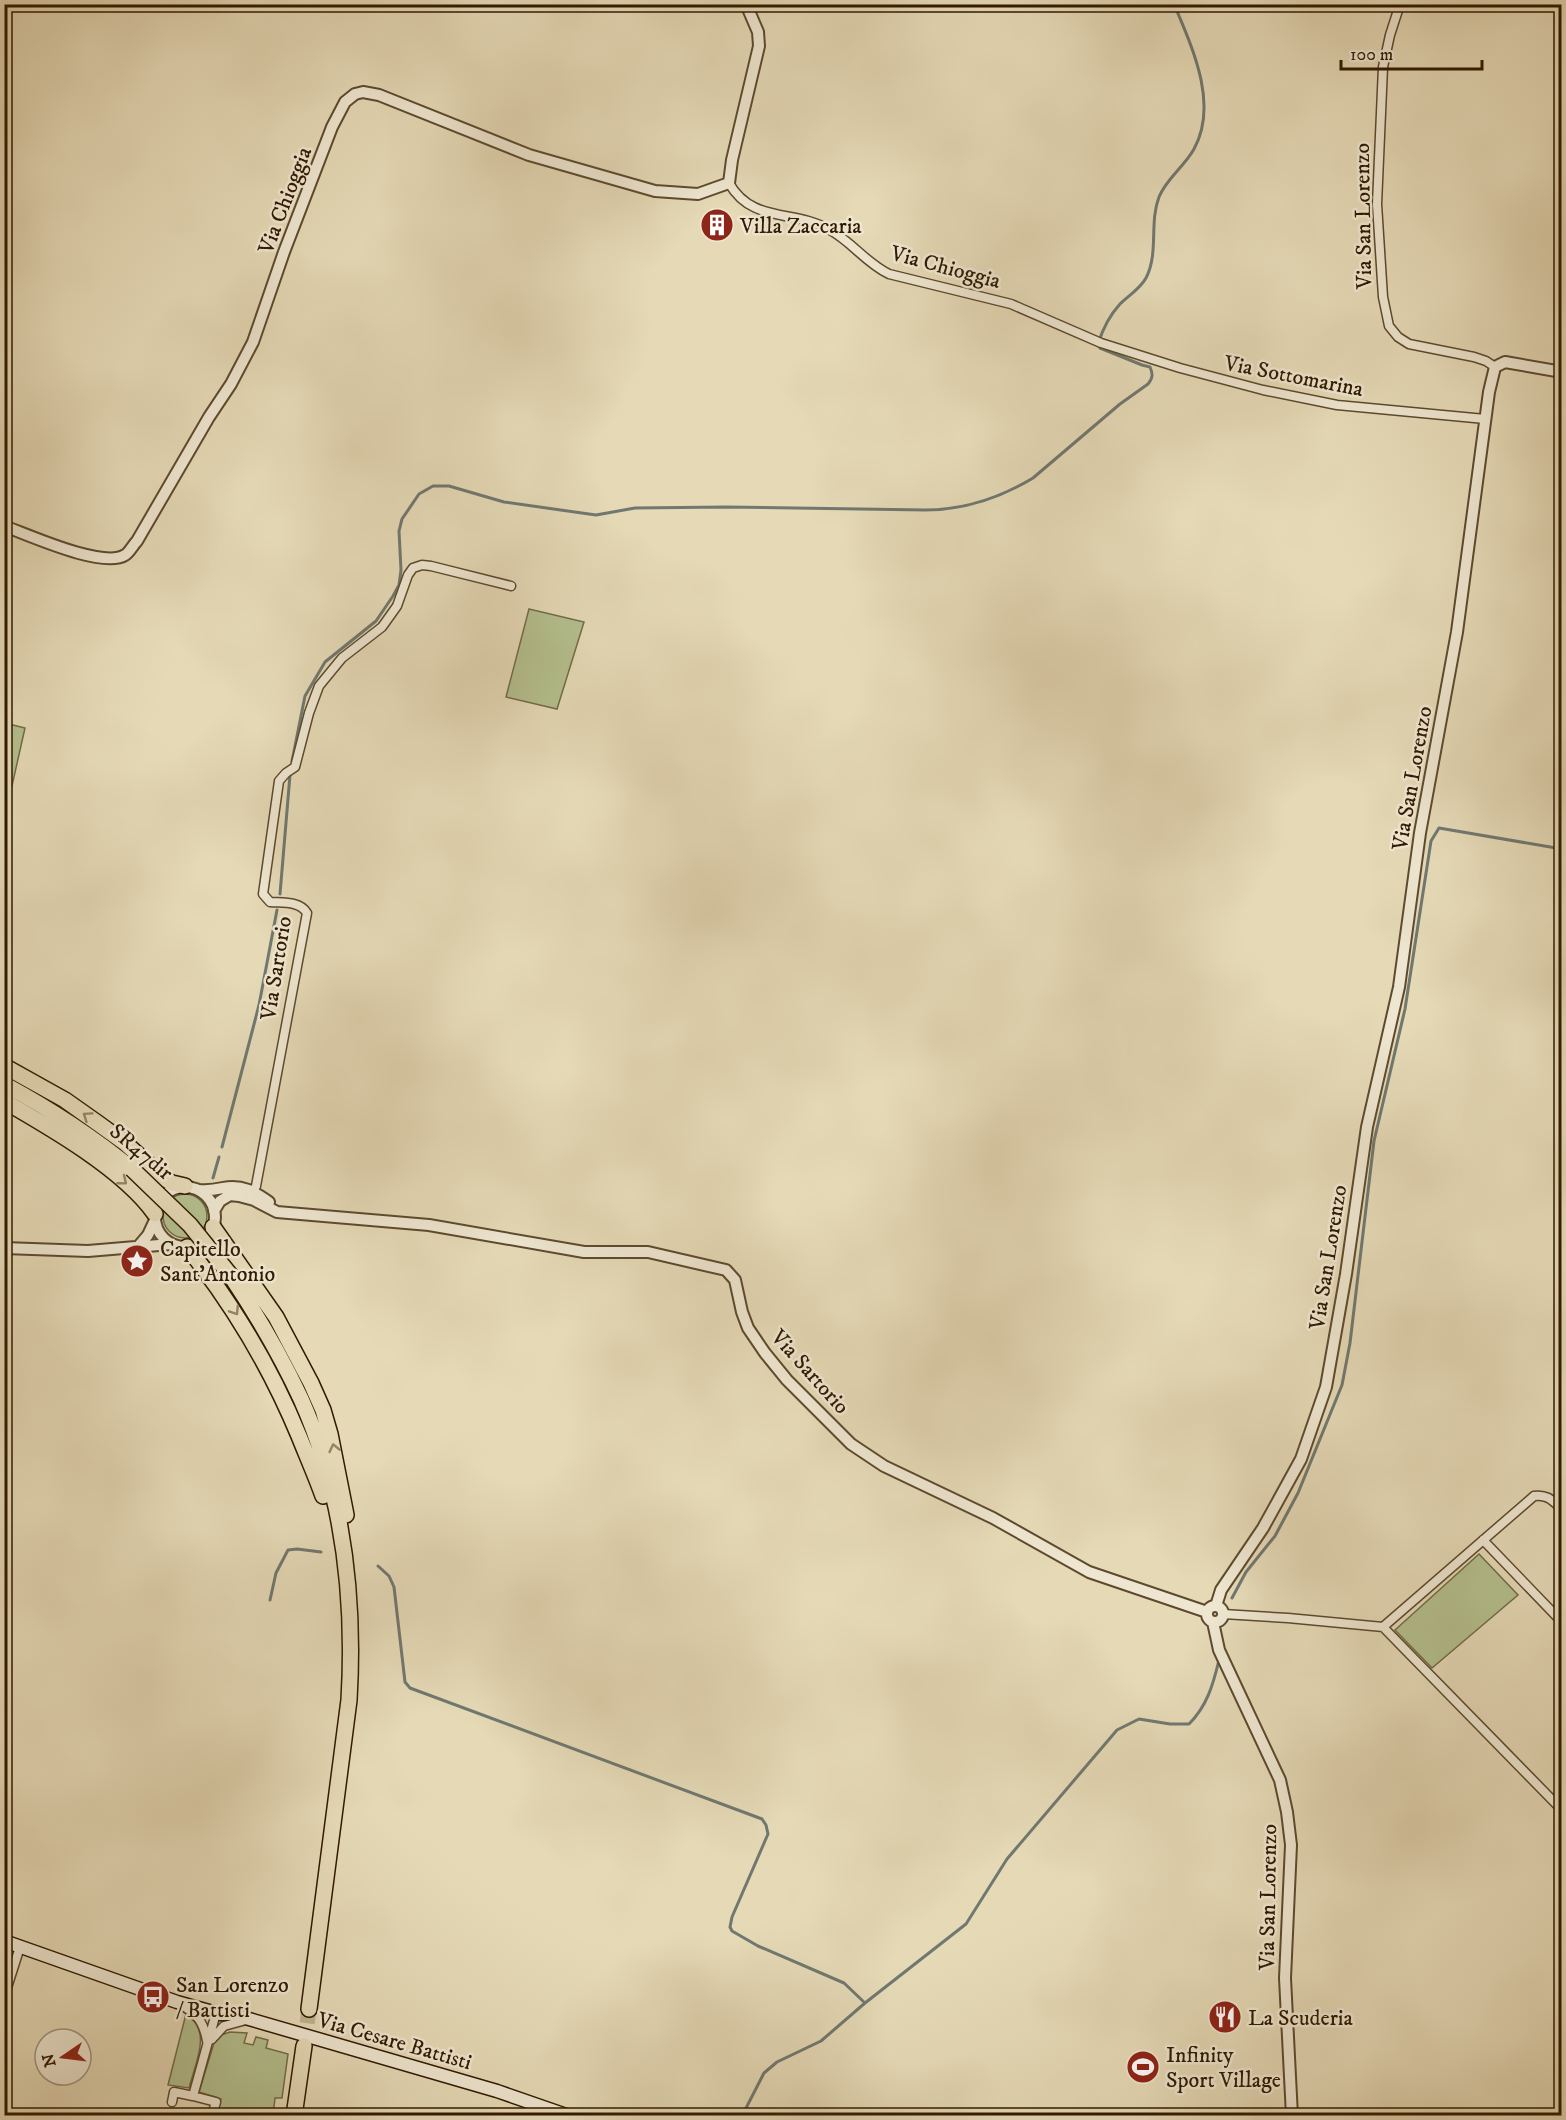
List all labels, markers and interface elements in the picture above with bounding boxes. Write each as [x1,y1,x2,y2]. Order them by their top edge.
scale bar [1341,33,1482,71]
text: 100 m [1350,44,1393,66]
street label: Via Chioggia [252,143,318,259]
street label: Via San Lorenzo [1349,143,1378,290]
building icon: Villa Zaccaria [699,207,735,243]
place label: Villa Zaccaria [739,213,862,240]
street label: Via Chioggia [887,240,1004,295]
street label: Via Sottomarina [1221,350,1366,403]
street label: Via San Lorenzo [1386,704,1438,854]
street label: Via Sartorio [255,914,298,1023]
one-way arrow [83,1112,94,1123]
street label: SR47dir [104,1118,179,1187]
one-way arrow [116,1173,127,1184]
street label: Via San Lorenzo [1304,1183,1353,1332]
place label: Capitello Sant'Antonio [160,1236,275,1288]
place icon: Capitello Sant'Antonio [119,1243,155,1279]
one-way arrow [227,1304,238,1315]
street label: Via Sartorio [764,1323,855,1420]
one-way arrow [328,1444,341,1454]
street label: Via San Lorenzo [1254,1824,1283,1971]
place label: San Lorenzo / Battisti [176,1972,289,2024]
bus stop icon: San Lorenzo / Battisti [135,1979,171,2015]
restaurant icon: La Scuderia [1207,1999,1243,2035]
place label: La Scuderia [1248,2005,1353,2032]
street label: Via Cesare Battisti [313,2006,475,2076]
north arrow [33,2027,93,2087]
place label: Infinity Sport Village [1166,2042,1281,2094]
sports icon: Infinity Sport Village [1125,2049,1161,2085]
text: N [38,2052,61,2069]

